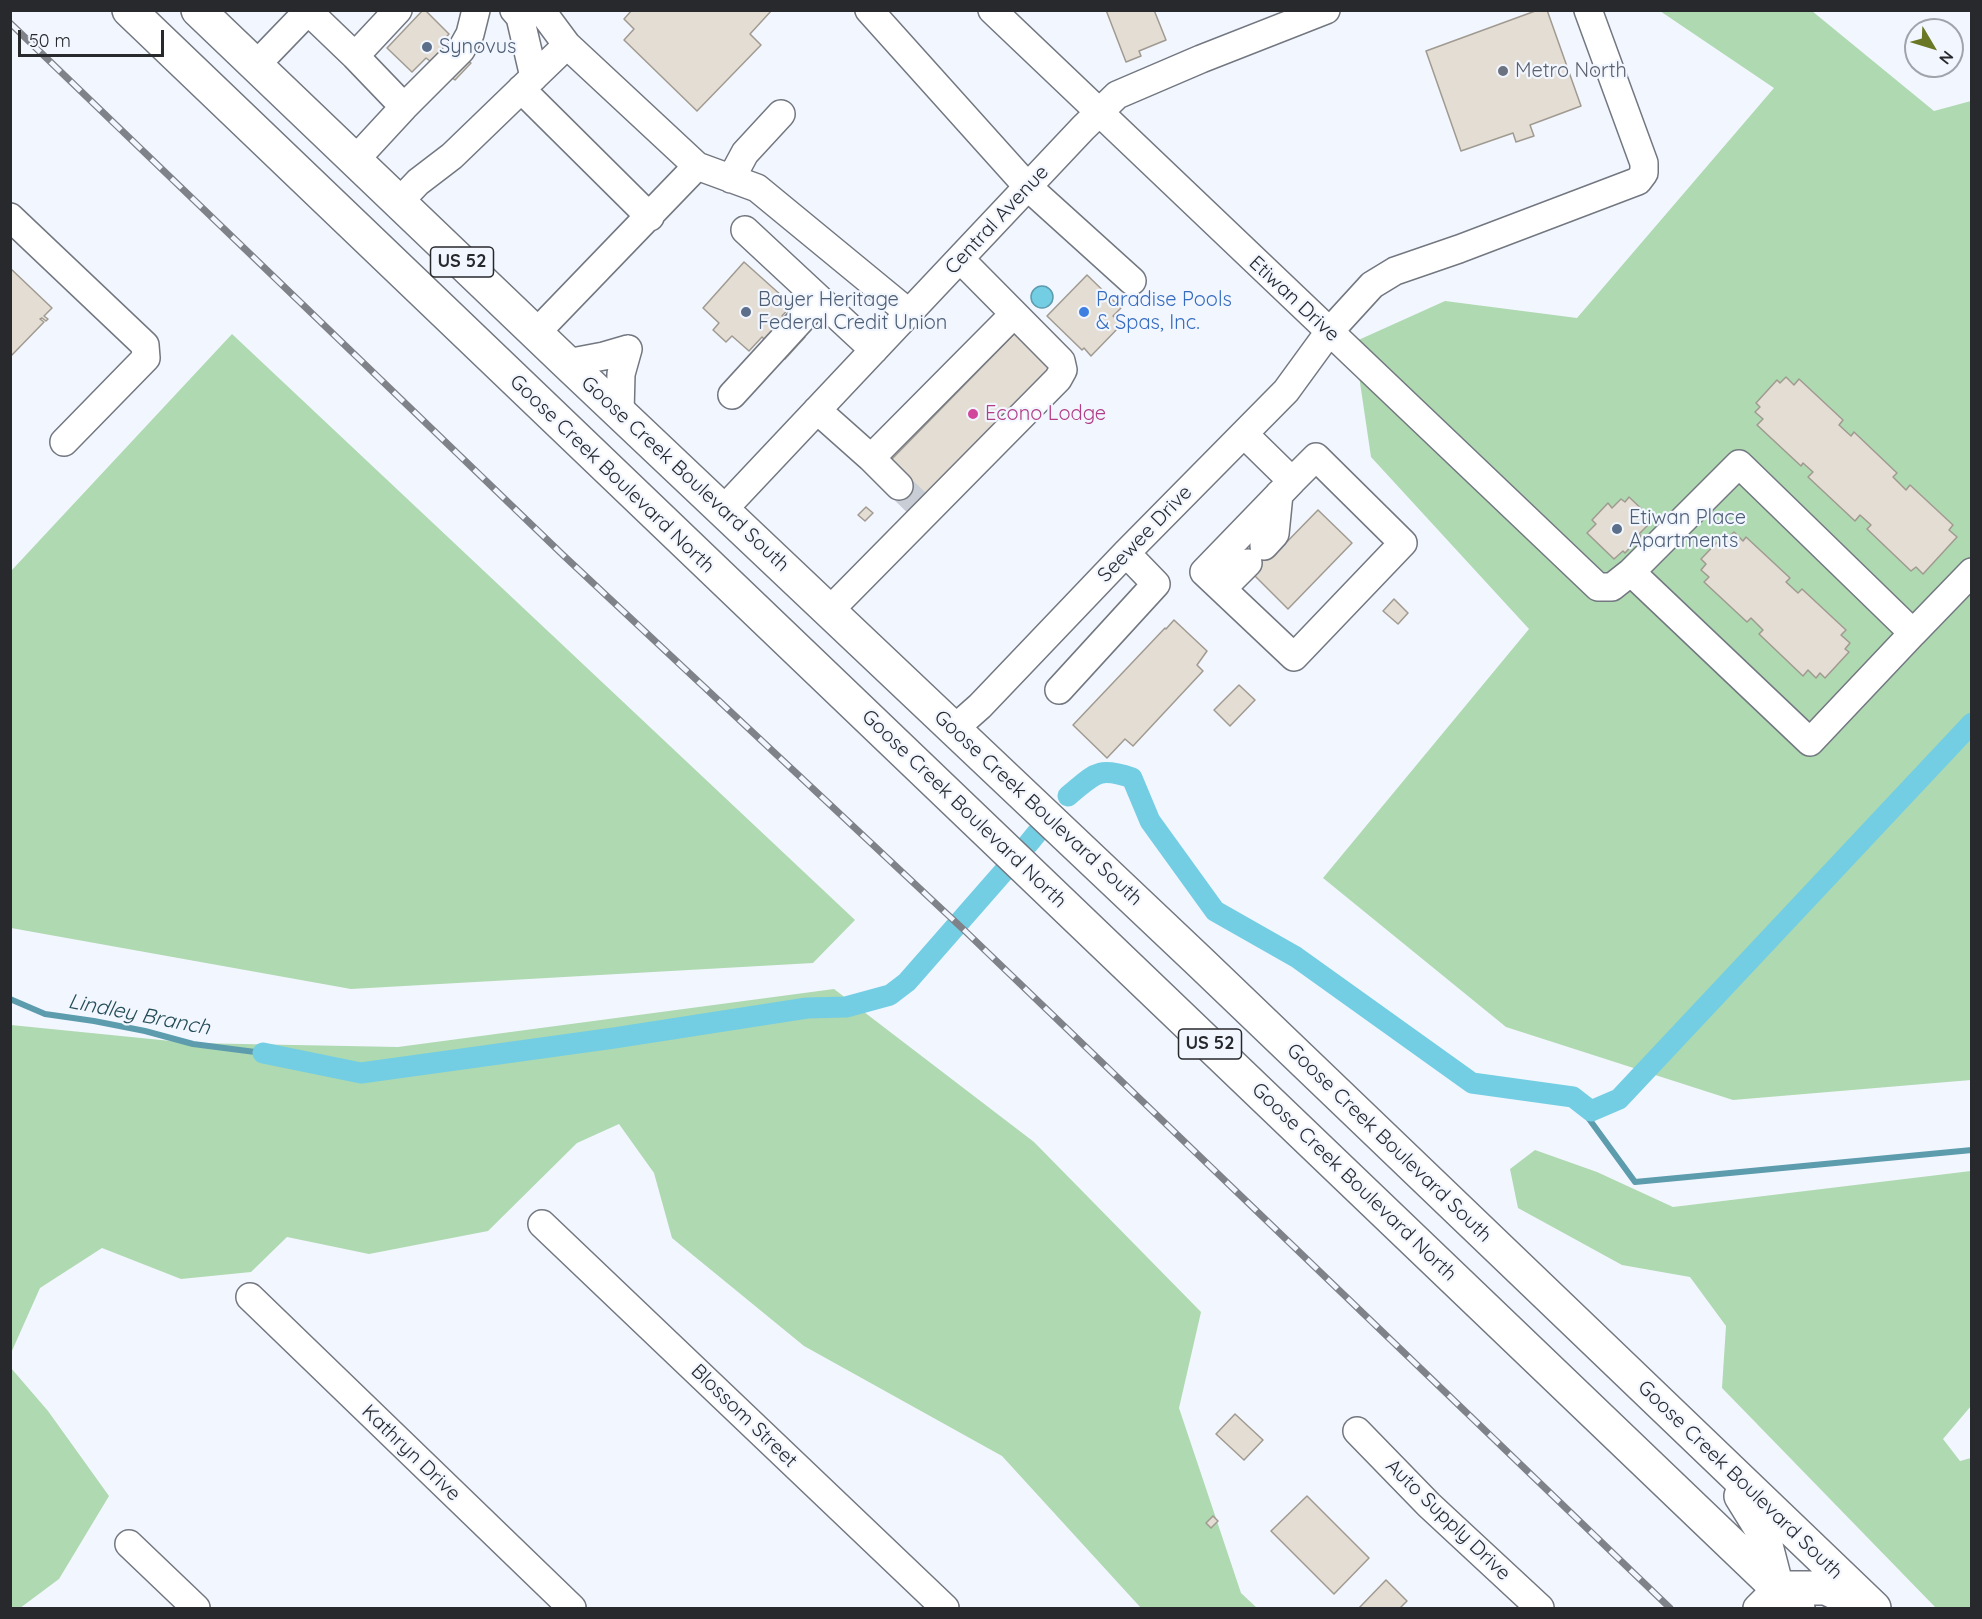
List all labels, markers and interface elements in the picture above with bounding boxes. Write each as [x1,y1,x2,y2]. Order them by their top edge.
scale bar [21,18,166,56]
north arrow [1904,18,1964,78]
text: 50 m [29,29,71,52]
place label: Synovus [439,35,516,59]
marker: Synovus [420,40,434,54]
text: N [1935,47,1958,69]
place label: Metro North [1515,59,1627,83]
marker: Metro North [1496,64,1510,78]
street label: Central Avenue [940,160,1054,280]
road number: US 52 [430,247,494,277]
street label: Etiwan Drive [1244,251,1344,347]
place label: Bayer Heritage Federal Credit Union [758,288,947,335]
place label: Paradise Pools & Spas, Inc. [1096,288,1232,335]
marker: Bayer Heritage Federal Credit Union [739,305,753,319]
marker: Paradise Pools & Spas, Inc. [1077,305,1091,319]
street label: Goose Creek Boulevard North [505,370,719,578]
street label: Goose Creek Boulevard South [576,371,794,577]
place label: Econo Lodge [985,402,1106,426]
marker: Econo Lodge [966,407,980,421]
street label: Seewee Drive [1093,481,1197,587]
place label: Etiwan Place Apartments [1629,506,1746,553]
marker: Etiwan Place Apartments [1610,522,1624,536]
street label: Goose Creek Boulevard North [857,705,1071,913]
street label: Goose Creek Boulevard South [929,705,1147,911]
water label: Lindley Branch [66,989,212,1041]
road number: US 52 [1178,1029,1242,1059]
street label: Goose Creek Boulevard South [1282,1039,1496,1247]
street label: Goose Creek Boulevard North [1247,1078,1461,1286]
street label: Blossom Street [686,1359,802,1473]
street label: Goose Creek Boulevard South [1633,1376,1847,1584]
street label: Kathryn Drive [357,1400,465,1506]
street label: Auto Supply Drive [1381,1454,1515,1586]

